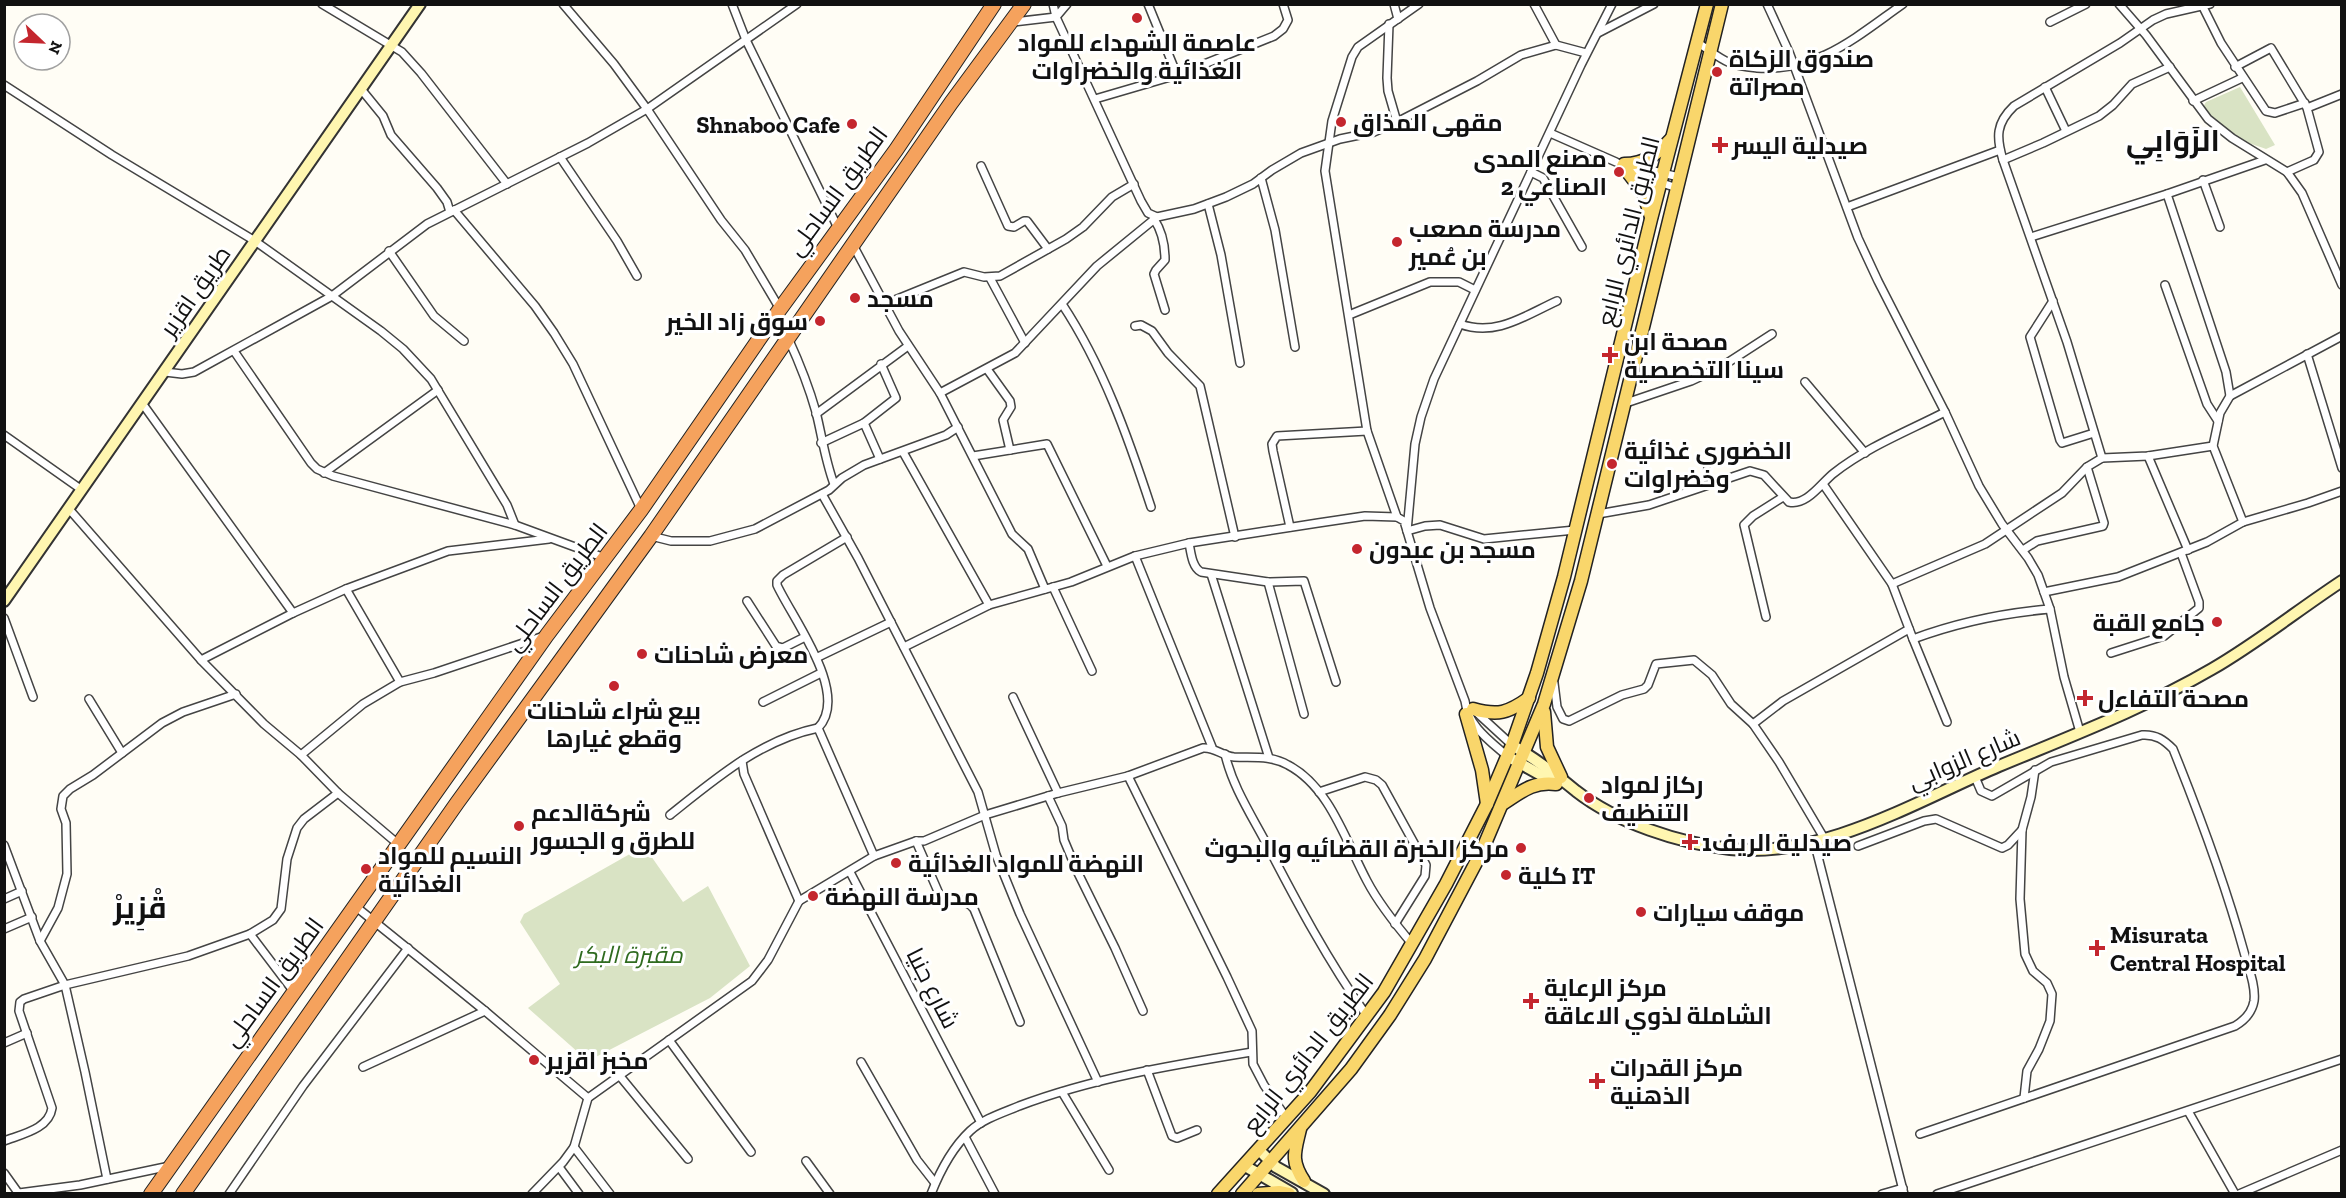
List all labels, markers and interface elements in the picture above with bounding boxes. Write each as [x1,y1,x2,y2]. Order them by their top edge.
marker: عاصمة الشهداء للمواد الغذائية والخضراوات [1130,11,1144,25]
north arrow [12,12,72,72]
place label: عاصمة الشهداء للمواد الغذائية والخضراوات [1018,28,1256,85]
text: N [44,38,66,57]
place label: صندوق الزكاة مصراتة [1729,44,1874,101]
marker: صندوق الزكاة مصراتة [1710,65,1724,79]
place label: مقهى المذاق [1353,108,1503,137]
place label: Shnaboo Cafe [696,110,840,139]
marker: مقهى المذاق [1334,115,1348,129]
marker: Shnaboo Cafe [845,117,859,131]
street label: الطريق الساحلي [780,121,898,264]
district label: الزَوَابِي [2126,123,2220,165]
place label: صيدلية اليسر [1731,131,1868,160]
street label: الطريق الدائري الرابع [1590,133,1669,330]
marker: صيدلية اليسر [1713,138,1727,152]
place label: مصنع المدى الصناعي 2 [1473,144,1607,206]
marker: مصنع المدى الصناعي 2 [1612,165,1626,179]
place label: مدرسة مصعب بن عُمير [1408,214,1561,271]
marker: مدرسة مصعب بن عُمير [1390,235,1404,249]
street label: طريق اقزير [152,240,238,344]
place label: مسجد [867,284,934,313]
marker: مسجد [848,291,862,305]
place label: سوق زاد الخير [665,307,808,336]
marker: سوق زاد الخير [813,314,827,328]
place label: مصحة ابن سينا التخصصية [1624,327,1784,384]
marker: مصحة ابن سينا التخصصية [1601,346,1619,364]
place label: الخضوري غذائية وخضراوات [1624,436,1792,493]
marker: الخضوري غذائية وخضراوات [1605,457,1619,471]
street label: الطريق الساحلي [498,517,618,660]
place label: مسجد بن عبدون [1369,535,1536,564]
marker: مسجد بن عبدون [1350,542,1364,556]
place label: جامع القبة [2093,608,2205,639]
marker: جامع القبة [2210,615,2224,629]
place label: معرض شاحنات [654,640,808,669]
marker: معرض شاحنات [635,647,649,661]
marker: بيع شراء شاحنات وقطع غيارها [607,679,621,693]
place label: مصحة التفاءل [2098,684,2249,713]
marker: مصحة التفاءل [2076,689,2094,707]
place label: بيع شراء شاحنات وقطع غيارها [527,696,701,755]
street label: شارع الزوابي [1903,722,2027,800]
place label: ركاز لمواد التنظيف [1601,770,1704,827]
marker: ركاز لمواد التنظيف [1582,791,1596,805]
place label: شركةالدعم للطرق و الجسور [530,798,695,855]
marker: شركةالدعم للطرق و الجسور [512,819,526,833]
place label: صيدلية الريف1 [1702,828,1852,857]
place label: مركز الخبرة القضائيه والبحوث [1204,834,1509,863]
marker: صيدلية الريف1 [1683,835,1697,849]
place label: النسيم للمواد الغذائية [378,841,522,898]
marker: مركز الخبرة القضائيه والبحوث [1514,841,1528,855]
place label: النهضة للمواد الغذائية [908,849,1144,878]
marker: النهضة للمواد الغذائية [889,856,903,870]
place label: كلية IT [1518,861,1596,890]
marker: النسيم للمواد الغذائية [359,862,373,876]
marker: كلية IT [1499,868,1513,882]
place label: مدرسة النهضة [825,882,979,911]
district label: قْزِيرْ [112,887,167,931]
marker: مدرسة النهضة [806,889,820,903]
place label: موقف سيارات [1653,898,1804,927]
marker: موقف سيارات [1634,905,1648,919]
street label: الطريق الساحلي [216,912,334,1055]
place label: Misurata Central Hospital [2110,920,2286,977]
marker: Misurata Central Hospital [2088,939,2106,957]
park label: مقبرة البكر [572,940,683,969]
street label: شارع جنيا [899,943,966,1034]
street label: الطريق الدائري الرابع [1237,967,1383,1141]
place label: مركز الرعاية الشاملة لذوي الاعاقة [1544,973,1772,1035]
marker: مركز الرعاية الشاملة لذوي الاعاقة [1522,992,1540,1010]
place label: مخبز اقزير [545,1046,649,1075]
marker: مخبز اقزير [527,1053,541,1067]
place label: مركز القدرات الذهنية [1610,1053,1743,1110]
marker: مركز القدرات الذهنية [1588,1072,1606,1090]

